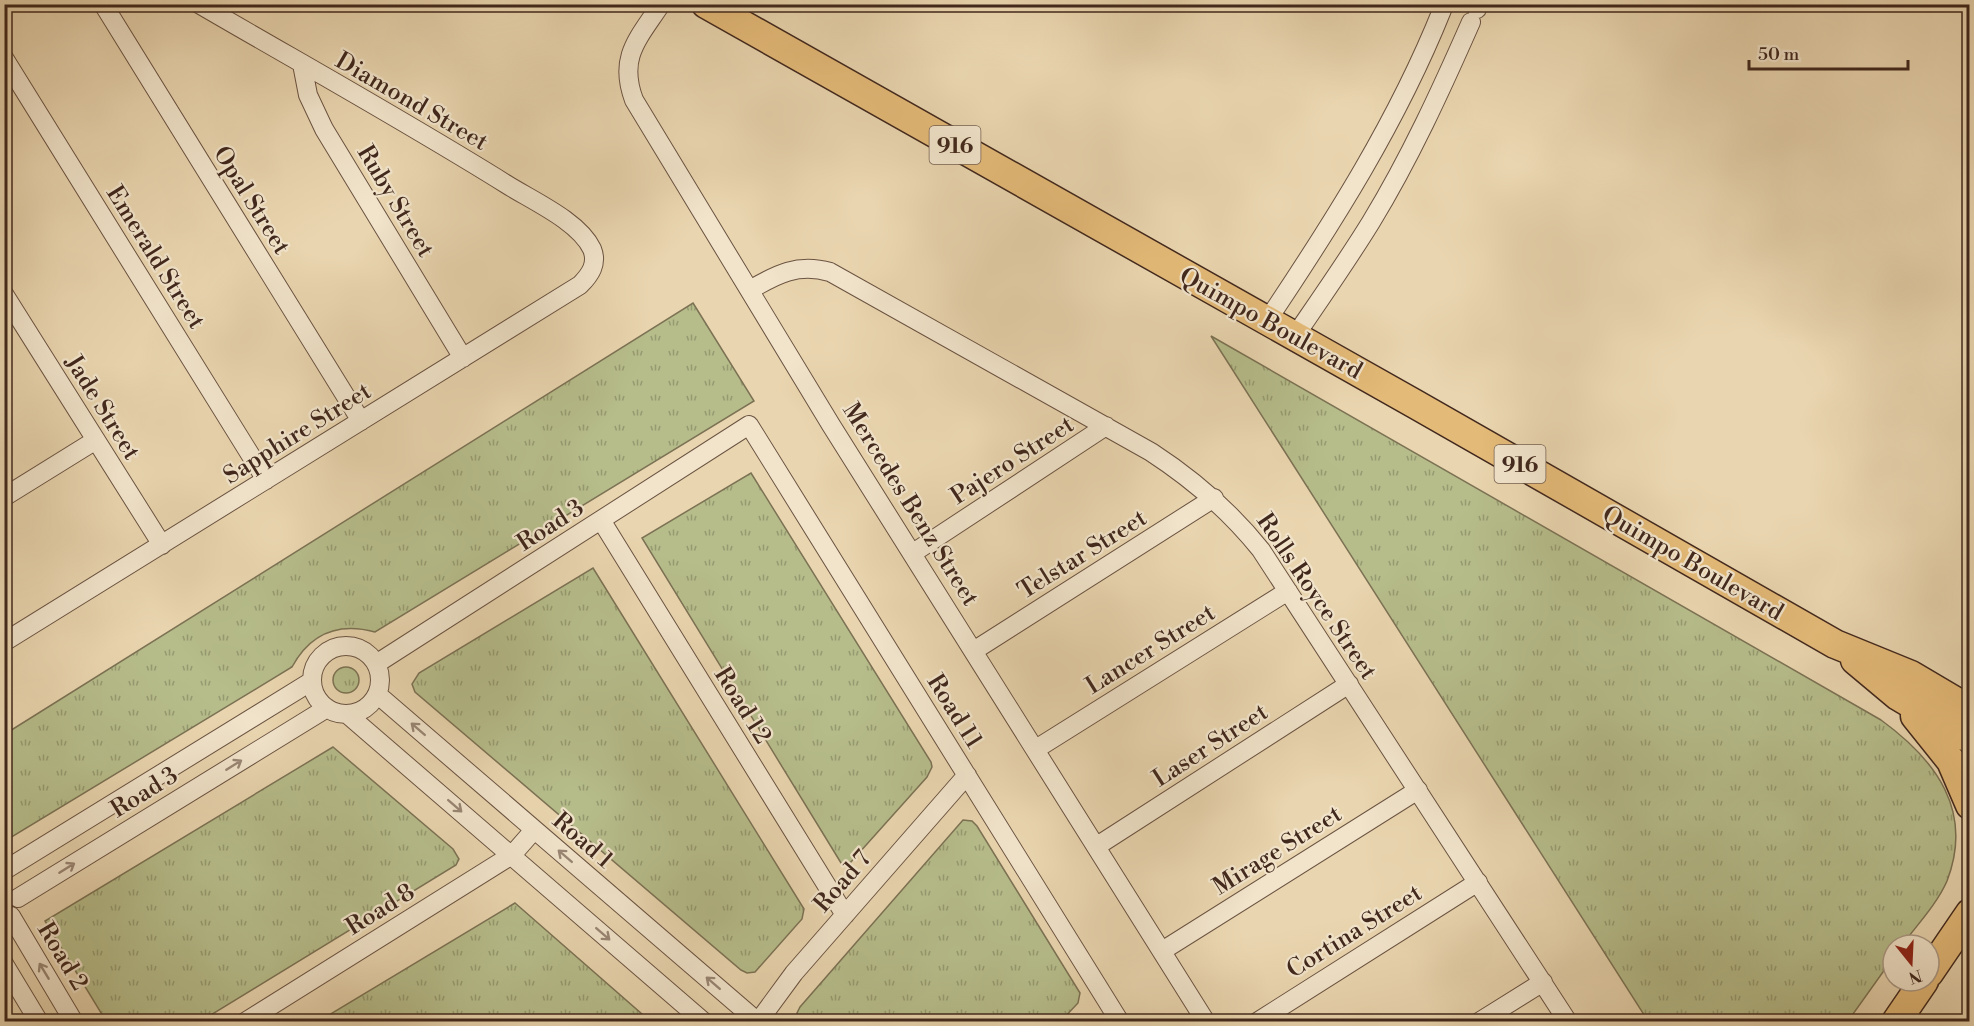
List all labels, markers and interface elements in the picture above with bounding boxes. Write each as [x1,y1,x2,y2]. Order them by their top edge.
scale bar [1749,33,1908,71]
text: 50 m [1758,43,1800,66]
street label: Diamond Street [330,46,494,158]
road number: 916 [930,126,980,164]
street label: Ruby Street [350,140,441,263]
street label: Opal Street [206,141,296,261]
street label: Emerald Street [99,180,211,335]
street label: Quimpo Boulevard [1174,261,1368,387]
street label: Jade Street [58,349,146,466]
street label: Sapphire Street [218,376,377,491]
street label: Mercedes Benz Street [835,397,985,612]
street label: Pajero Street [945,410,1080,512]
road number: 916 [1494,445,1546,483]
street label: Road 3 [511,493,590,559]
street label: Quimpo Boulevard [1596,500,1789,628]
street label: Telstar Street [1013,503,1153,606]
street label: Rolls Royce Street [1249,508,1383,686]
street label: Lancer Street [1080,598,1221,702]
street label: Road 12 [707,661,777,750]
street label: Road 11 [920,669,989,755]
street label: Laser Street [1147,697,1274,794]
one-way arrow [411,722,426,736]
one-way arrow [225,759,242,772]
street label: Road 3 [105,761,184,825]
one-way arrow [447,799,462,813]
street label: Mirage Street [1208,799,1348,902]
street label: Road 1 [546,806,619,876]
street label: Road 7 [808,844,878,919]
one-way arrow [557,850,573,863]
one-way arrow [58,861,75,873]
street label: Road 8 [341,877,420,943]
street label: Cortina Street [1281,878,1428,985]
street label: Road 2 [30,917,94,996]
one-way arrow [595,927,610,941]
north arrow [1881,933,1941,993]
one-way arrow [38,963,50,980]
text: N [1906,965,1924,988]
one-way arrow [705,977,721,990]

